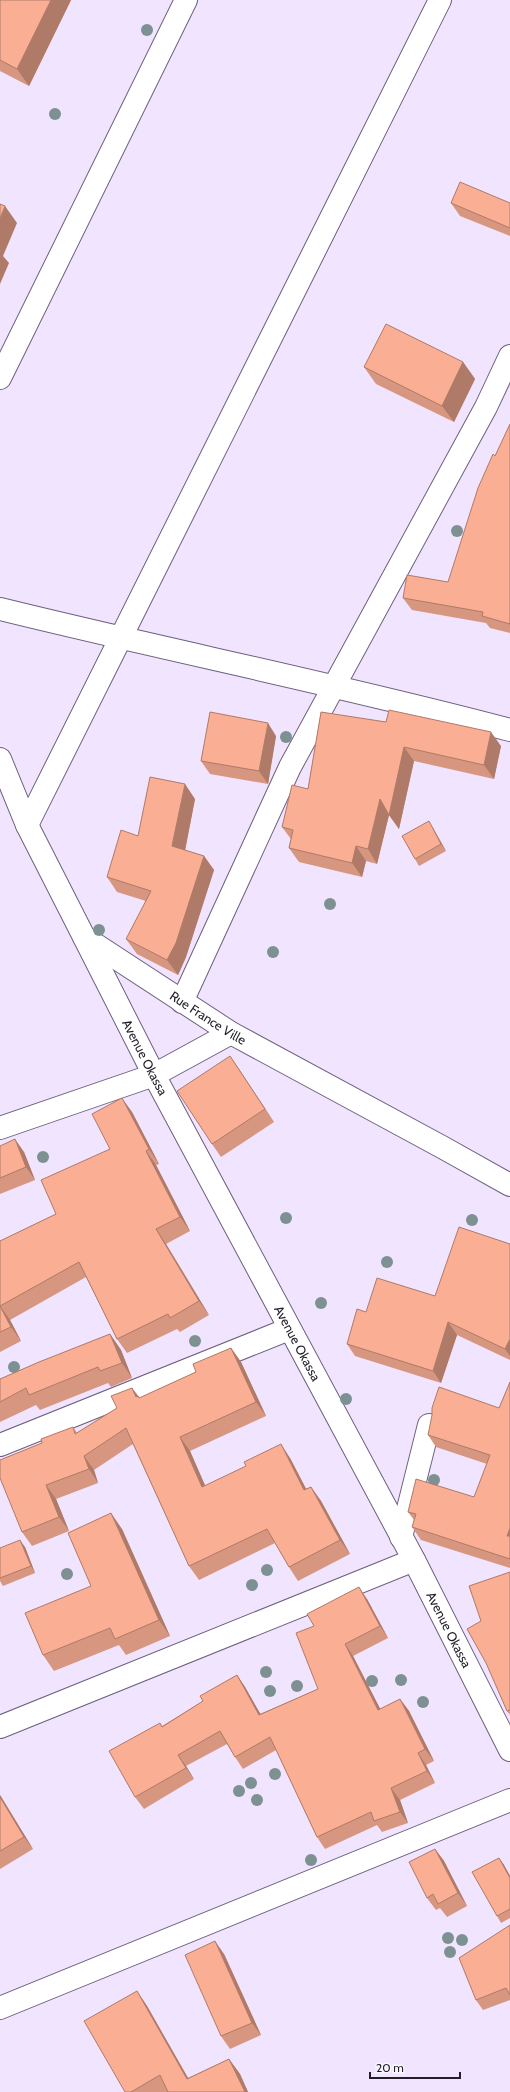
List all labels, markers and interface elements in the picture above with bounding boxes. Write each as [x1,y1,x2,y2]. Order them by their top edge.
street label: Rue France Ville [167,987,249,1048]
street label: Avenue Okassa [119,1017,172,1099]
street label: Avenue Okassa [271,1303,325,1384]
street label: Avenue Okassa [423,1589,475,1671]
scale bar [370,2054,460,2080]
text: 20 m [376,2060,404,2075]

